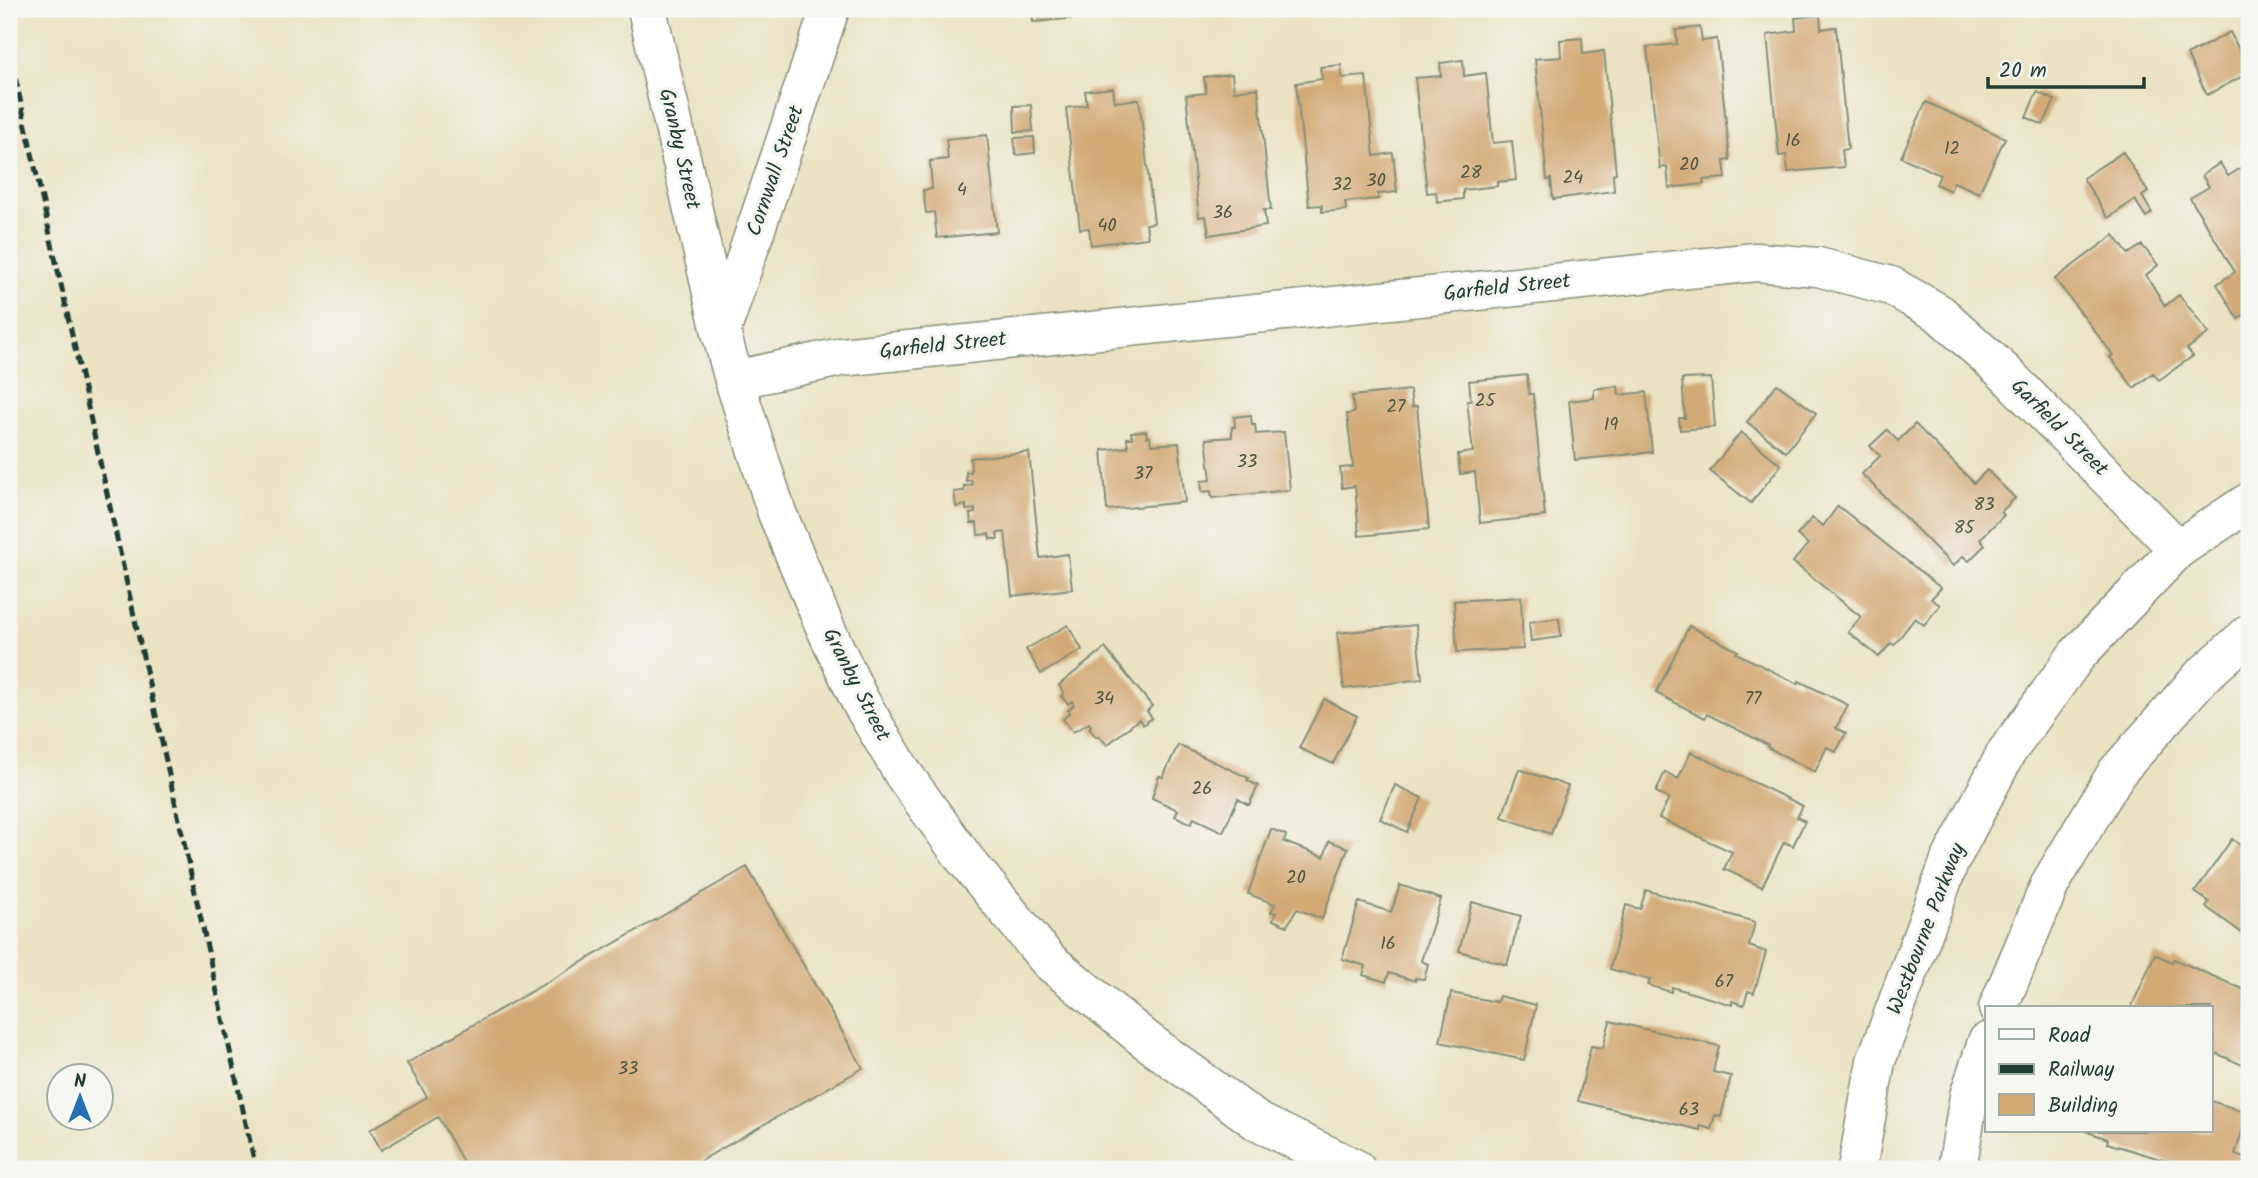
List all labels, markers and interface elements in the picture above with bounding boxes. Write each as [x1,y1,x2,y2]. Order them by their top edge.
scale bar [1988,46,2144,90]
text: 20 m [1999,55,2047,88]
street label: Granby Street [649,85,709,214]
street label: Cornwall Street [738,100,814,241]
house number: 16 [1785,127,1801,156]
house number: 12 [1944,135,1960,164]
house number: 20 [1679,151,1699,180]
house number: 28 [1460,159,1482,188]
house number: 24 [1563,164,1583,193]
house number: 30 [1366,167,1386,196]
house number: 32 [1332,171,1352,200]
house number: 4 [957,176,967,205]
house number: 36 [1213,199,1233,228]
house number: 40 [1098,212,1116,241]
street label: Garfield Street [1442,265,1573,311]
street label: Garfield Street [878,323,1009,369]
street label: Garfield Street [2002,371,2116,485]
house number: 25 [1475,387,1496,416]
house number: 27 [1387,393,1406,422]
house number: 19 [1604,411,1618,440]
house number: 33 [1237,448,1257,477]
house number: 37 [1134,460,1153,489]
house number: 83 [1973,491,1995,520]
house number: 85 [1954,514,1976,543]
street label: Granby Street [813,623,899,748]
house number: 34 [1094,685,1114,714]
house number: 77 [1745,685,1762,714]
house number: 26 [1192,775,1212,804]
street label: Westbourne Parkway [1879,838,1975,1020]
house number: 20 [1286,864,1306,893]
house number: 16 [1380,930,1396,959]
house number: 67 [1715,968,1734,997]
legend [1985,1006,2212,1132]
text: Road [2048,1020,2091,1053]
text: Railway [2048,1054,2114,1087]
house number: 33 [618,1055,638,1084]
north arrow [46,1062,116,1132]
text: N [74,1067,86,1097]
text: Building [2048,1090,2118,1123]
house number: 63 [1679,1096,1699,1125]

